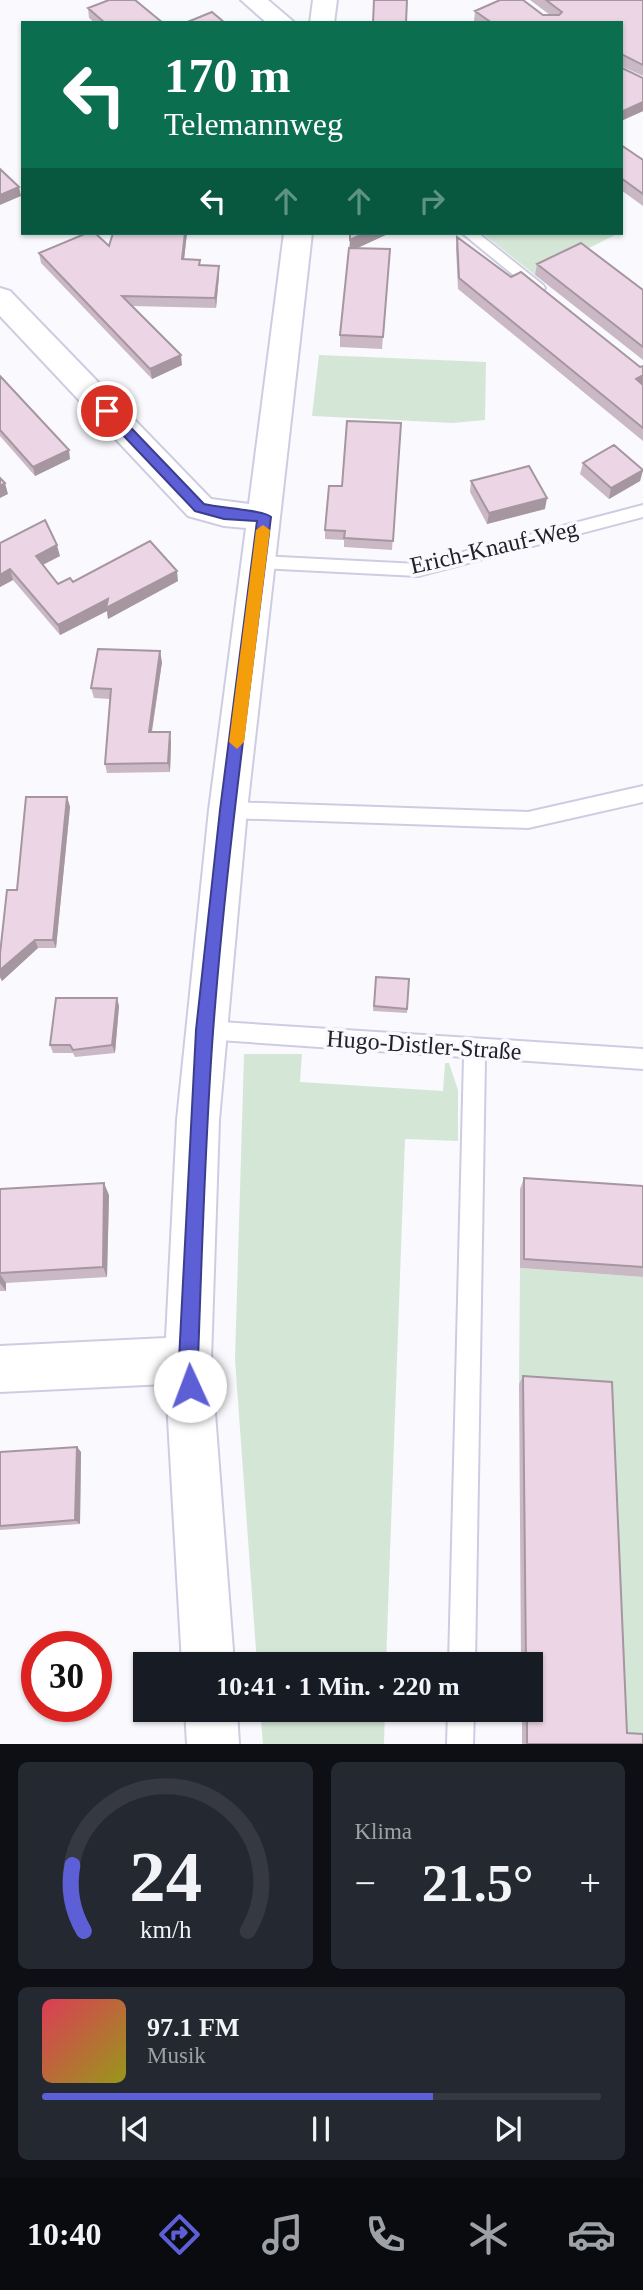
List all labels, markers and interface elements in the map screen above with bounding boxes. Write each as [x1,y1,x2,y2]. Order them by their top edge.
text: 170 m [164,48,291,103]
icon: left [49,49,140,140]
text: Telemannweg [164,106,343,142]
icon: left [194,182,232,220]
icon: ahead [267,182,305,220]
icon: ahead [340,182,378,220]
icon: right [413,182,451,220]
pin [77,381,137,441]
icon: arrive [88,392,126,430]
street label: Erich-Knauf-Weg [408,515,580,579]
street label: Hugo-Distler-Straße [326,1025,522,1065]
position arrow [153,1349,227,1423]
speed limit sign: 30 [21,1631,112,1722]
text: 10:41 · 1 Min. · 220 m [216,1672,460,1701]
text: Klima [355,1819,412,1844]
text: 24 [129,1837,202,1918]
text: 21.5° [422,1855,534,1912]
text: − [355,1862,376,1904]
text: + [580,1862,601,1904]
text: km/h [140,1916,191,1943]
text: 97.1 FM [147,2013,239,2042]
text: Musik [147,2043,206,2068]
icon: previous [116,2110,154,2148]
icon: pause [302,2110,340,2148]
icon: next [489,2110,527,2148]
icon: directions [155,2210,204,2259]
icon: music [258,2210,307,2259]
icon: phone [361,2210,410,2259]
icon: climate [464,2210,513,2259]
icon: car [567,2210,616,2259]
text: 10:40 [27,2216,102,2252]

